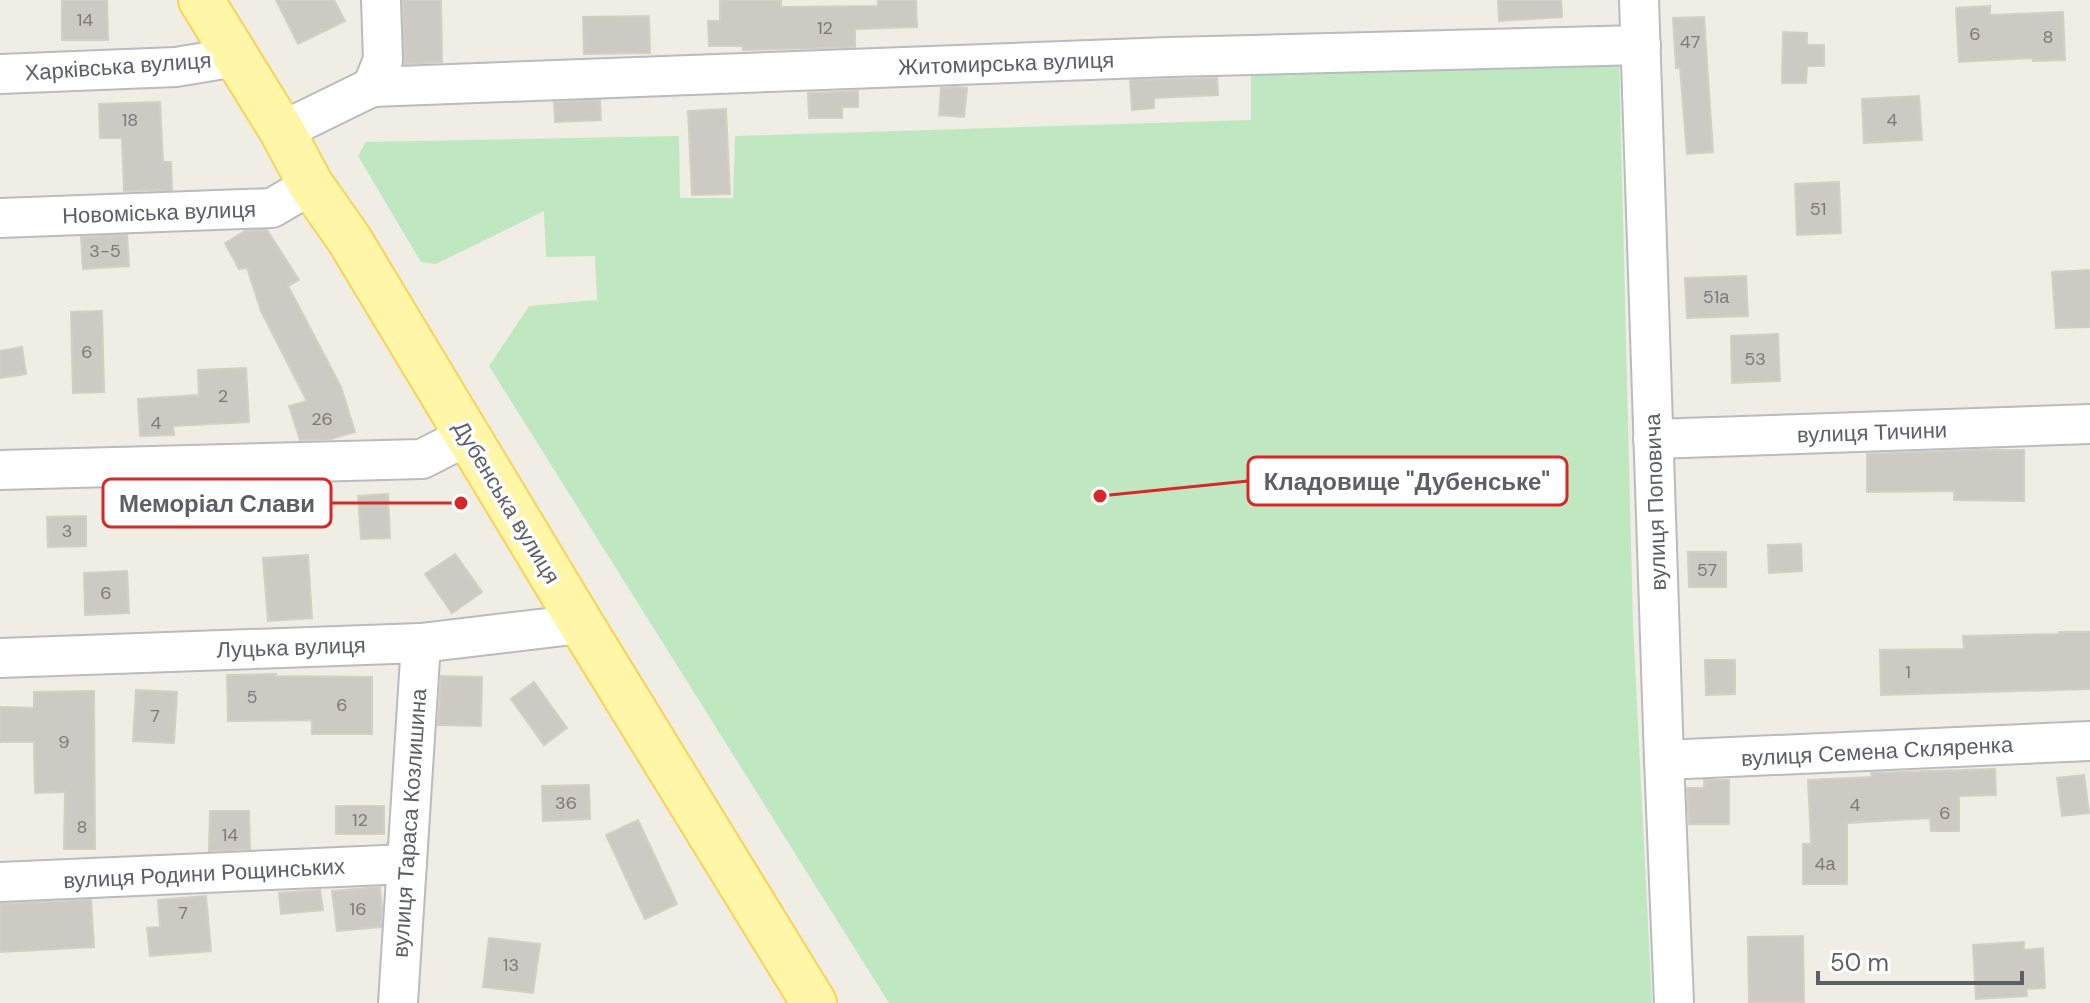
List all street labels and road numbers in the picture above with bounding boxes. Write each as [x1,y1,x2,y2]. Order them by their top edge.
street label: Житомирська вулиця [897,45,1115,82]
street label: Харківська вулиця [24,46,212,87]
street label: Новоміська вулиця [62,195,256,230]
street label: вулиця Поповича [1638,412,1673,591]
street label: Дубенська вулиця [446,415,567,589]
street label: вулиця Тичини [1796,415,1948,450]
street label: Луцька вулиця [216,630,366,665]
street label: вулиця Тараса Козлишина [386,687,433,958]
street label: вулиця Семена Скляренка [1740,730,2015,773]
street label: вулиця Родини Рощинських [62,852,346,895]

